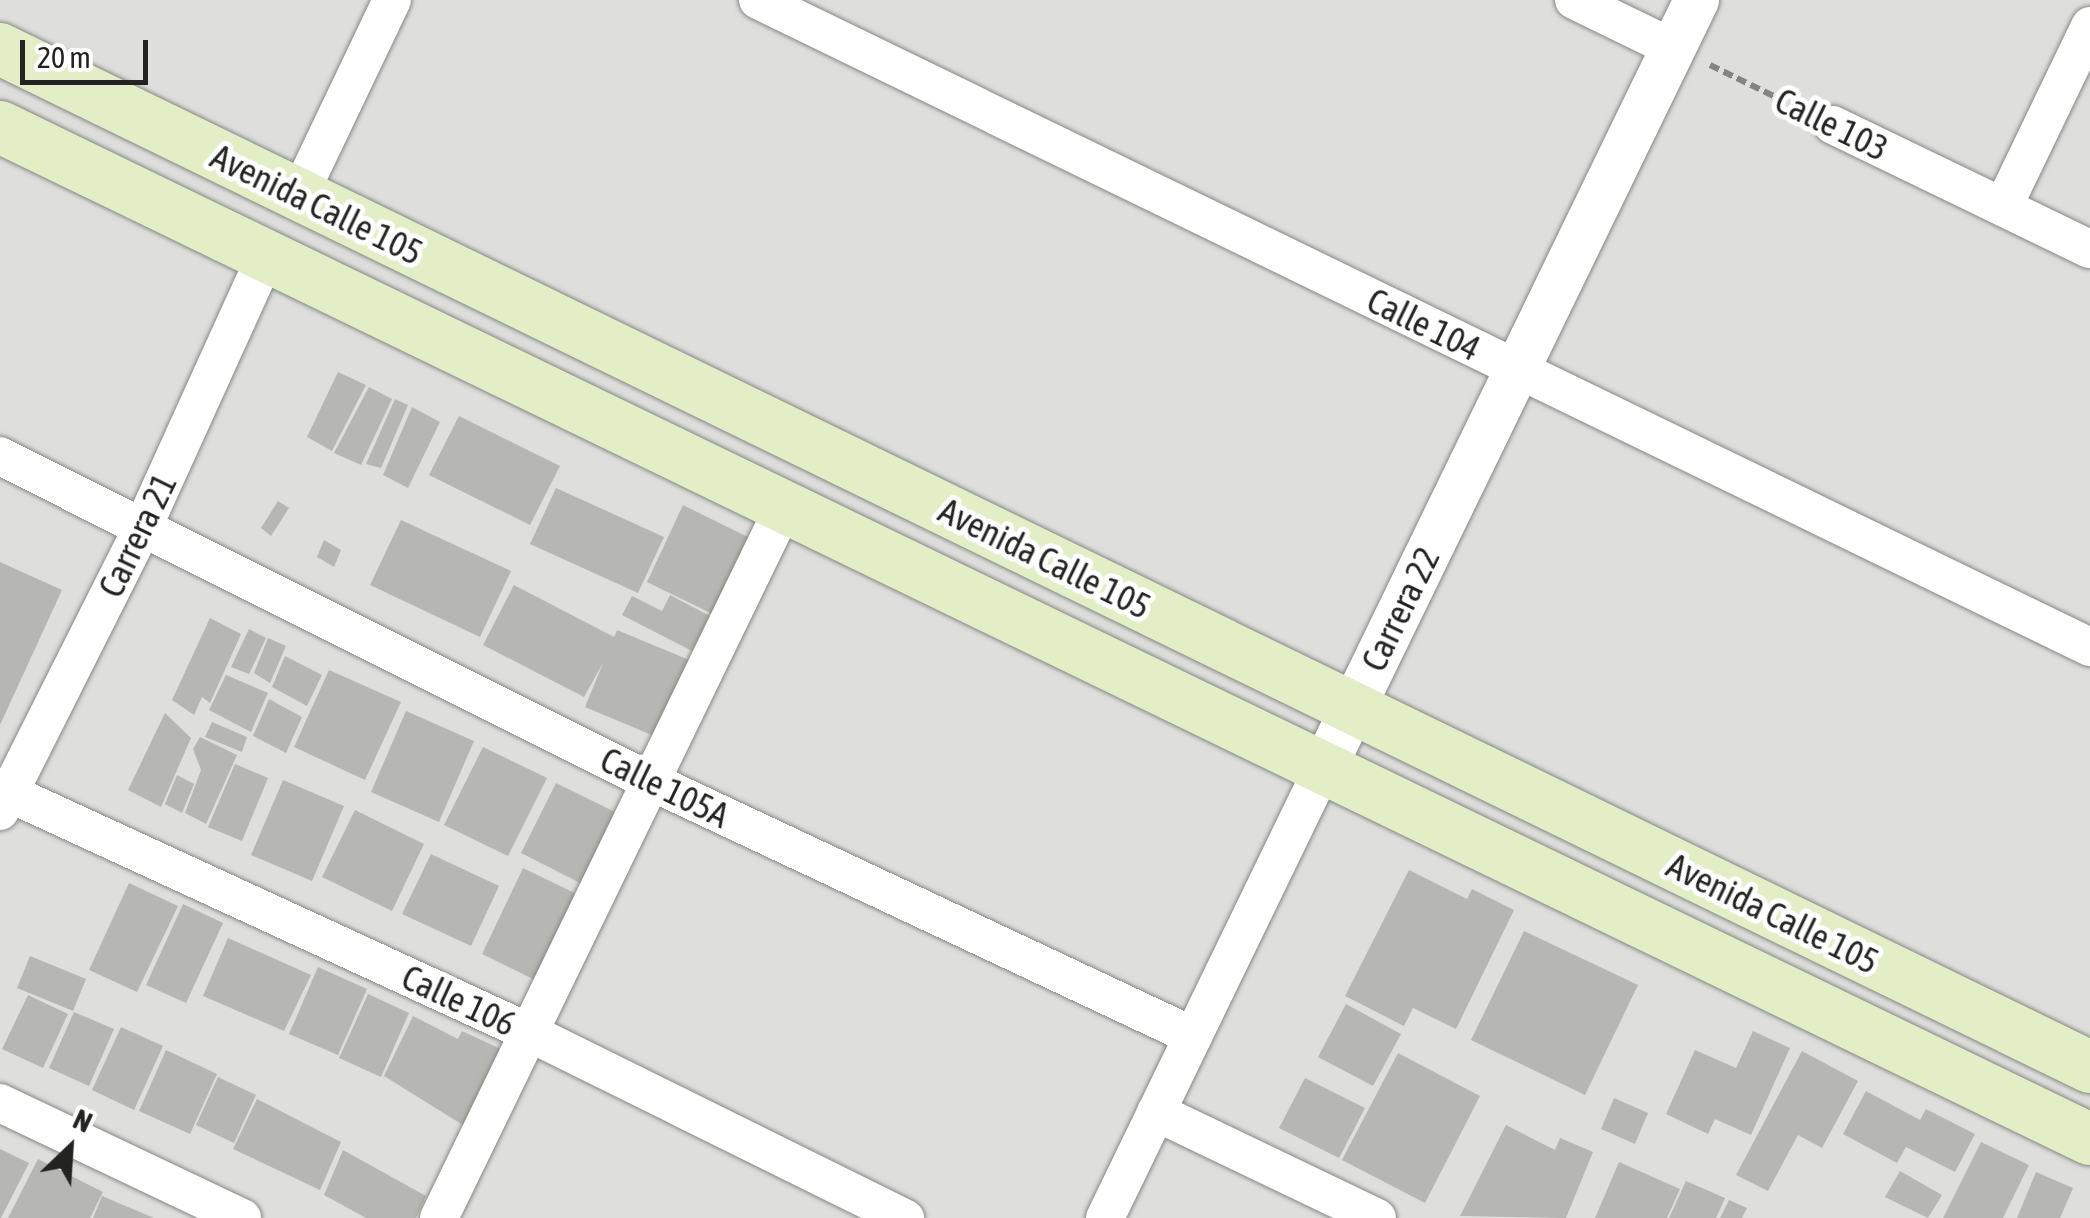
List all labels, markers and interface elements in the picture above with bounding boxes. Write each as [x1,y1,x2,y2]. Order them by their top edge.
scale bar [25,20,152,82]
text: 20 m [37,40,91,74]
street label: Calle 103 [1769,79,1895,169]
street label: Avenida Calle 105 [204,135,430,273]
street label: Calle 104 [1361,279,1487,369]
street label: Carrera 21 [89,466,185,604]
street label: Avenida Calle 105 [932,489,1158,627]
street label: Carrera 22 [1352,540,1448,678]
street label: Calle 105A [594,738,736,836]
street label: Avenida Calle 105 [1660,844,1886,982]
street label: Calle 106 [396,956,522,1044]
north arrow [20,1098,120,1198]
text: N [68,1103,97,1139]

